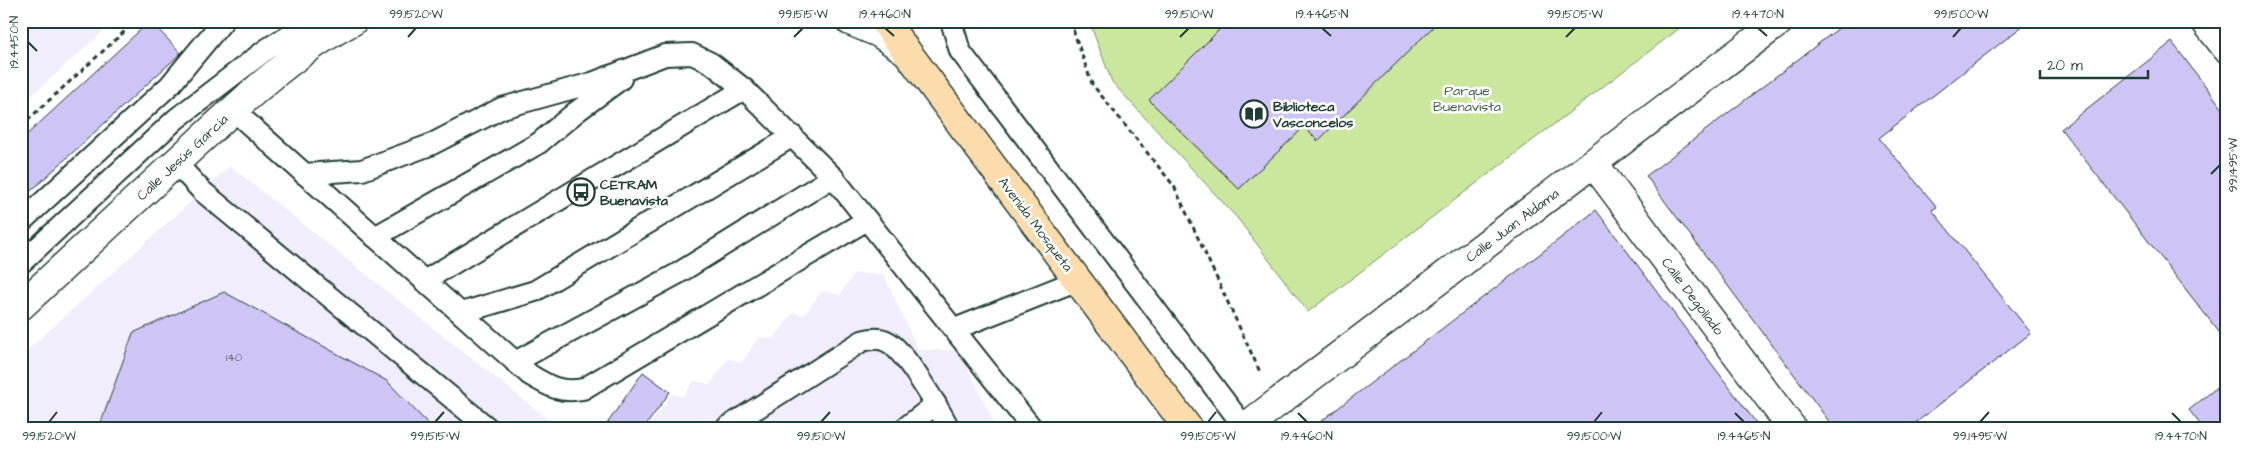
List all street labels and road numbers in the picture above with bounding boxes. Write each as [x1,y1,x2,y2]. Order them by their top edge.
street label: Calle Jesús García [132,110,233,206]
street label: Avenida Mosqueta [993,173,1077,276]
street label: Calle Juan Aldama [1462,184,1563,268]
street label: Calle Degollado [1656,253,1728,340]

